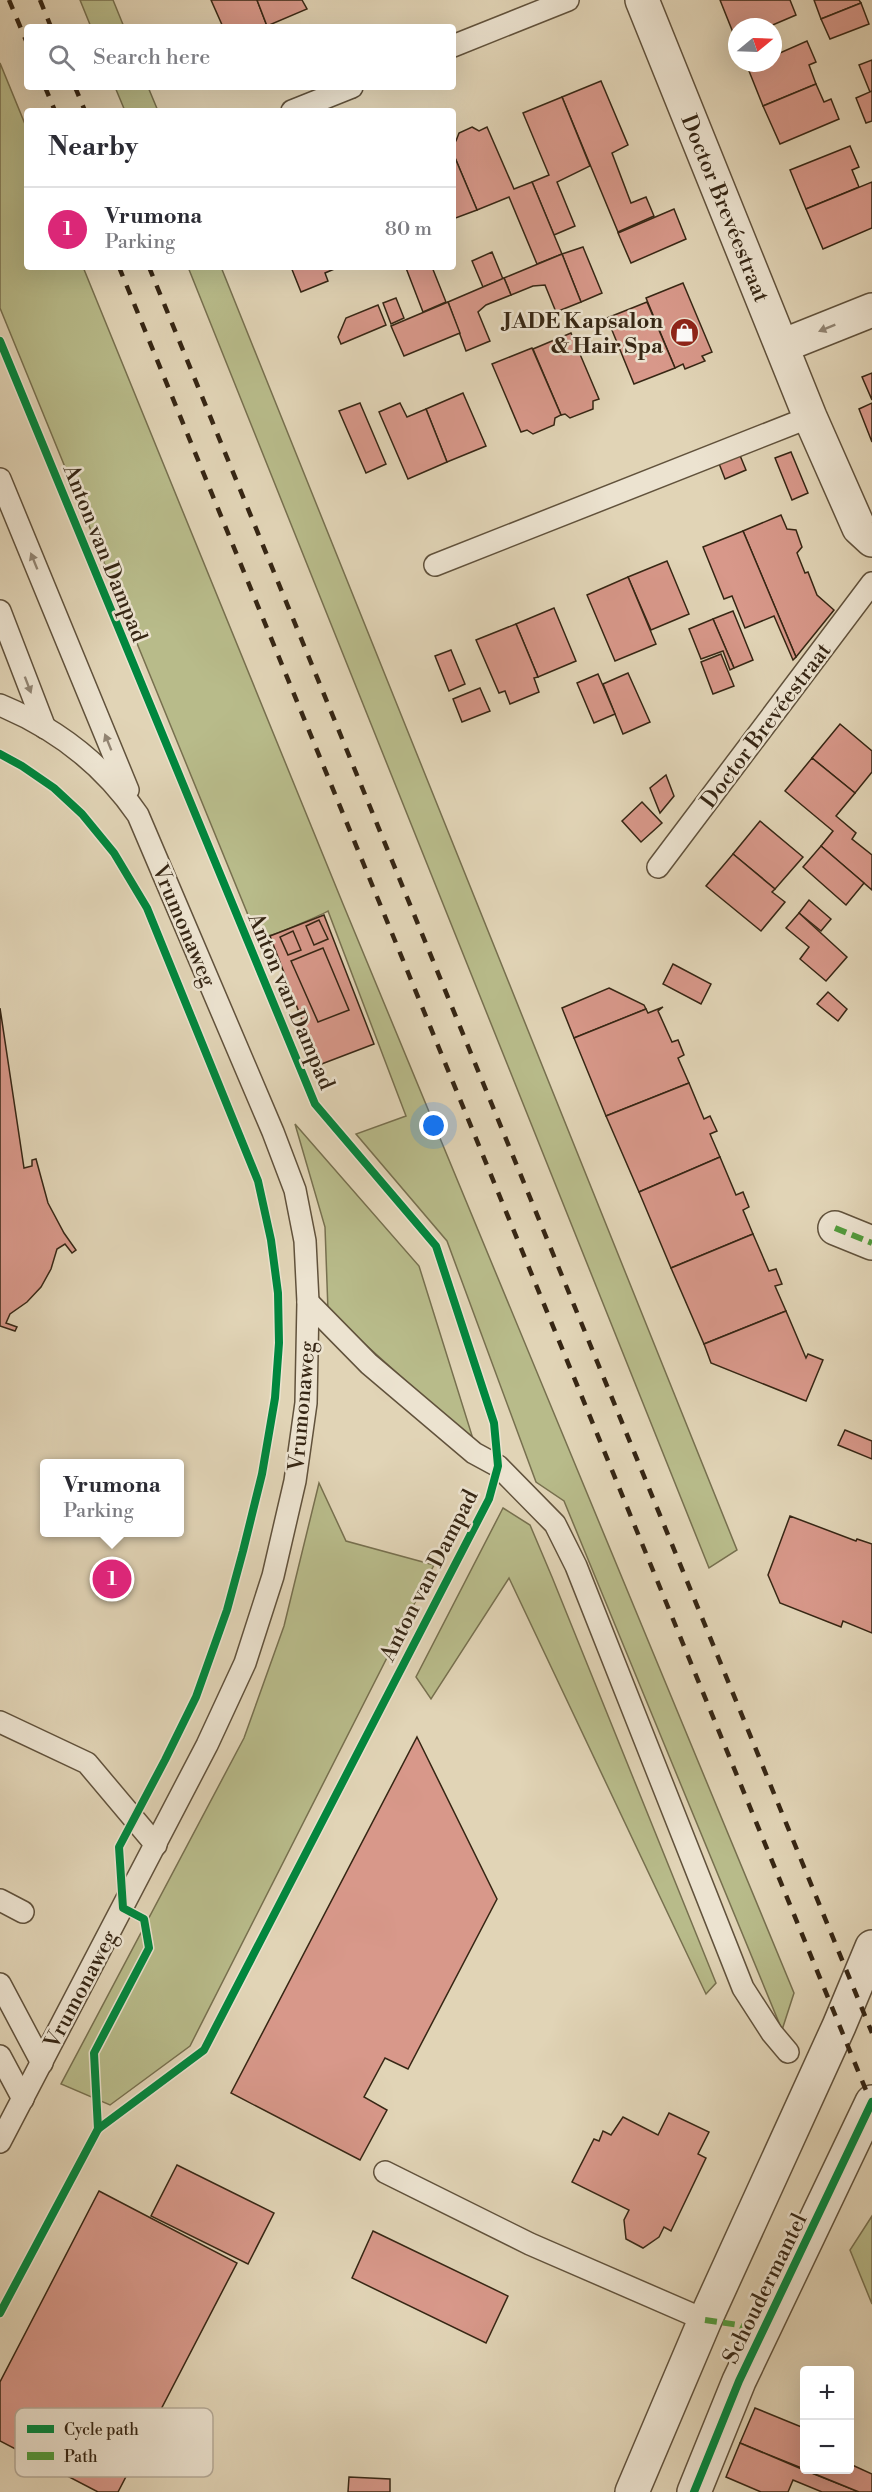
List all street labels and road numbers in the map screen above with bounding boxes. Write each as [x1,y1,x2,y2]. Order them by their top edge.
street label: Doctor Brevéestraat [675,111,775,307]
street label: Anton van Dampad [56,460,153,647]
street label: Doctor Brevéestraat [695,638,837,814]
street label: Vrumonaweg [145,859,222,991]
street label: Anton van Dampad [241,908,340,1094]
street label: Vrumonaweg [283,1339,322,1473]
street label: Anton van Dampad [374,1485,485,1667]
street label: Vrumonaweg [38,1925,124,2054]
street label: Schoudermantel [717,2209,814,2368]

